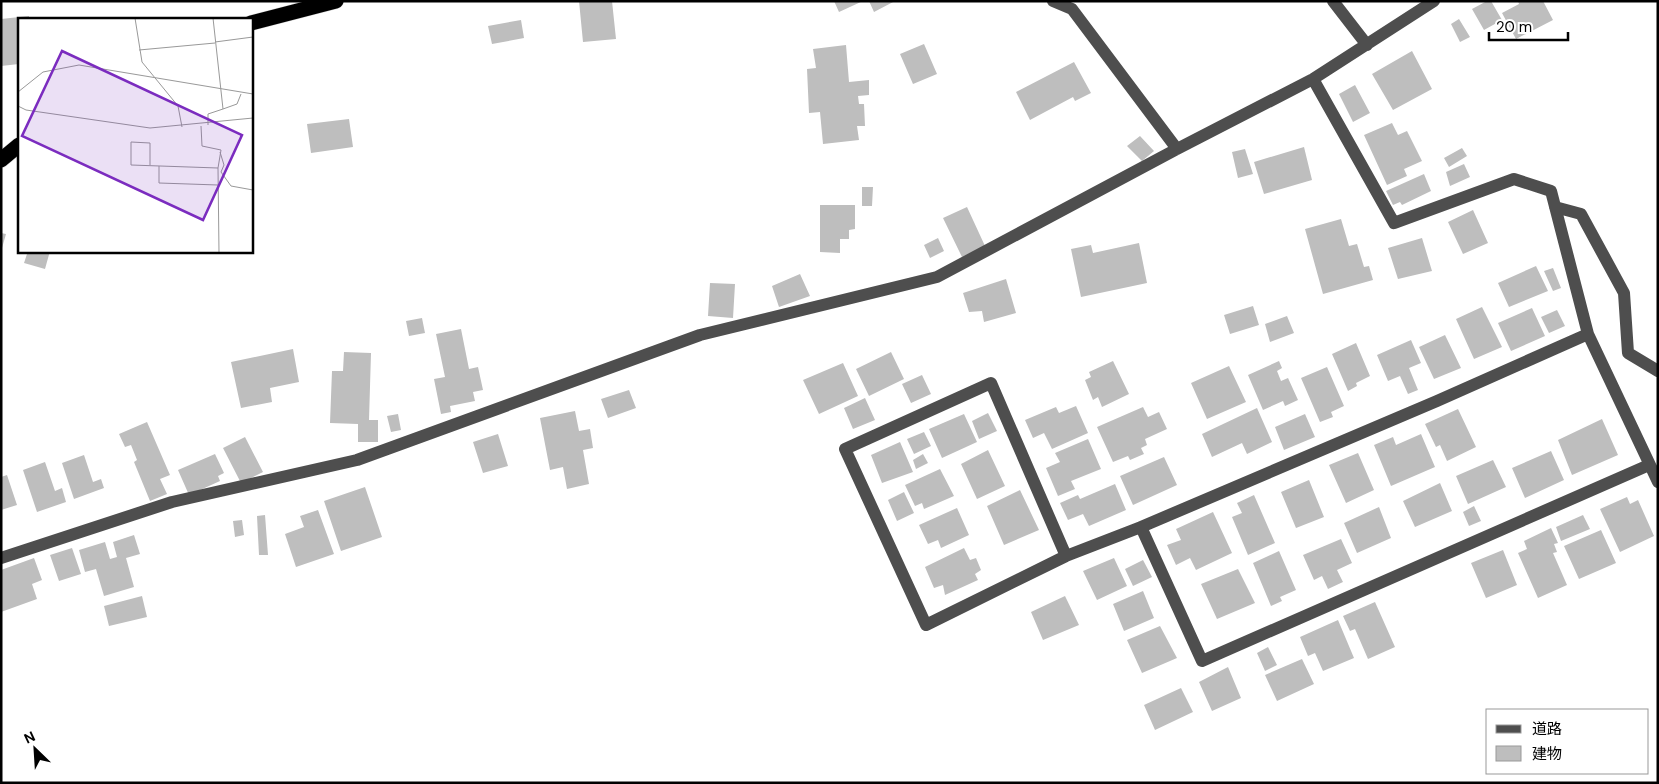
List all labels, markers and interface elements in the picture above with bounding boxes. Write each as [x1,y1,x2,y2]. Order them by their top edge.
scale bar [1489,10,1568,42]
text: 20 m [1496,17,1532,37]
inset map [18,18,252,252]
legend [1486,709,1649,774]
text: 道路 [1532,719,1562,739]
north arrow [10,724,60,774]
text: N [21,727,38,748]
text: 建物 [1532,744,1562,764]

